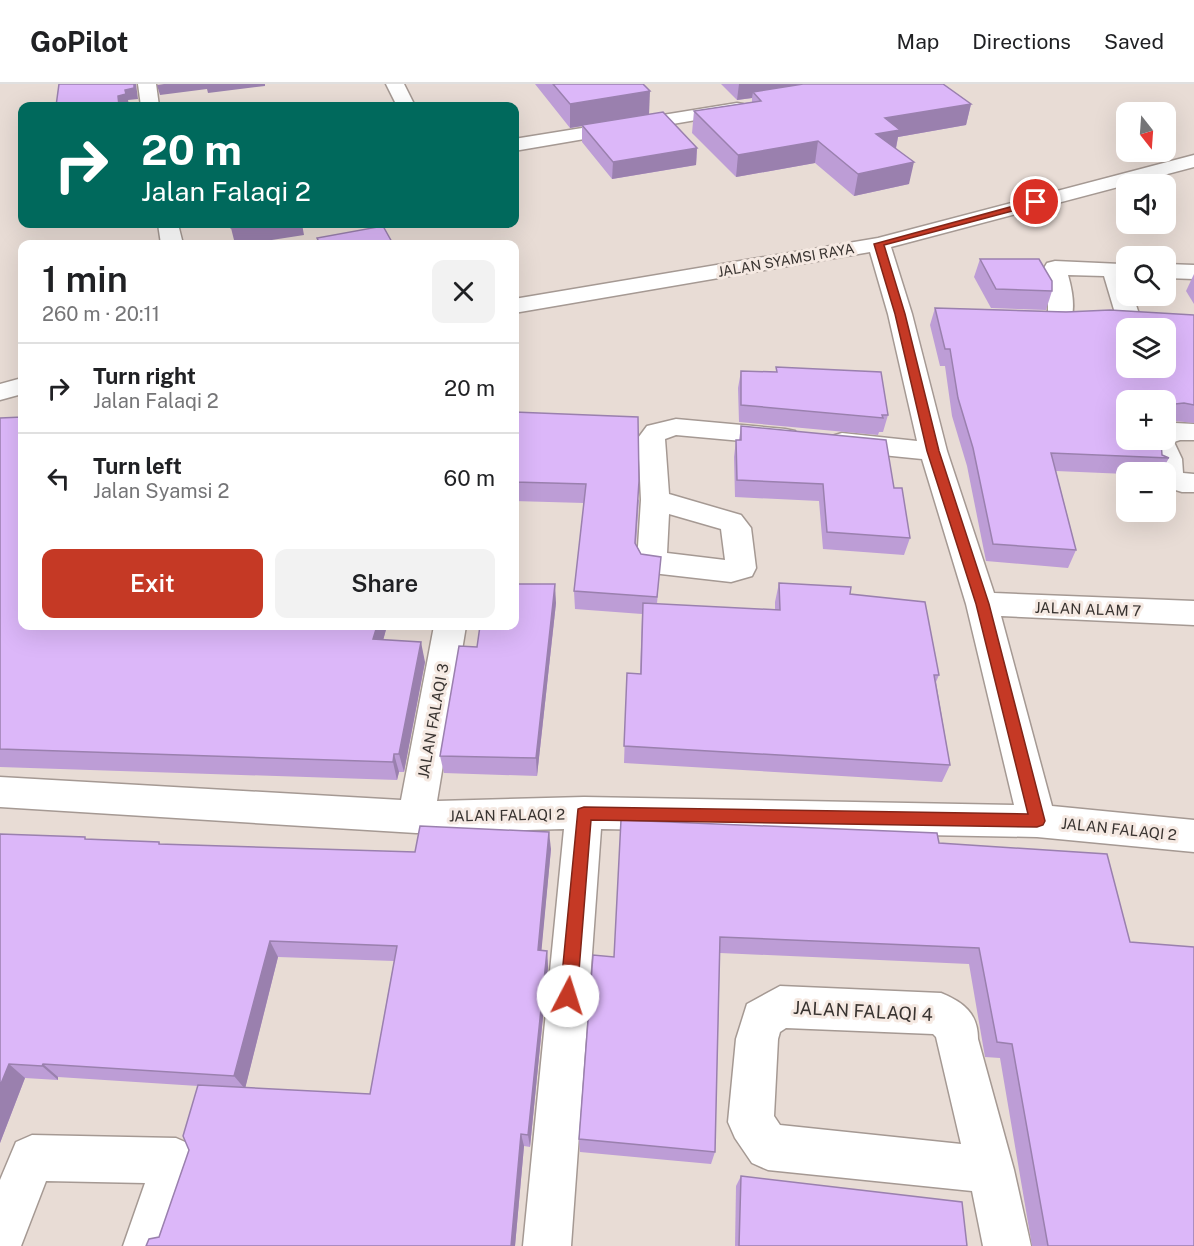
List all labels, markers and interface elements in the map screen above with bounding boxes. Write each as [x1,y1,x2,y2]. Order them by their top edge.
text: GoPilot [30,25,129,58]
text: Map [897,29,939,54]
text: Directions [972,29,1071,54]
text: Saved [1104,29,1164,54]
north arrow [1116,102,1176,162]
map controls [1116,102,1176,522]
text: 20 m [141,125,242,174]
icon: right [42,126,120,204]
button: sound [1116,174,1176,234]
text: Jalan Falaqi 2 [141,175,311,207]
pin [1010,176,1061,227]
icon: arrive [1019,185,1052,218]
street label: JALAN SYAMSI RAYA [717,240,856,280]
button: search [1116,246,1176,306]
text: 1 min [42,258,128,300]
button: close [432,260,495,323]
text: 260 m · 20:11 [42,302,160,326]
button: layers [1116,318,1176,378]
text: Turn right [93,363,196,389]
icon: right [42,372,75,405]
text: 20 m [444,375,495,401]
text: Jalan Falaqi 2 [93,389,219,413]
button: + [1116,390,1176,450]
text: Turn left [93,453,182,479]
icon: left [42,462,75,495]
button: − [1116,462,1176,522]
text: 60 m [444,465,495,491]
text: Jalan Syamsi 2 [93,479,229,503]
button: Exit [42,549,263,618]
button: Share [275,549,495,618]
street label: JALAN ALAM 7 [1034,599,1142,619]
street label: JALAN FALAQI 3 [415,662,451,780]
street label: JALAN FALAQI 2 [449,805,565,825]
street label: JALAN FALAQI 2 [1060,814,1178,844]
position arrow [536,964,600,1028]
street label: JALAN FALAQI 4 [793,997,933,1025]

